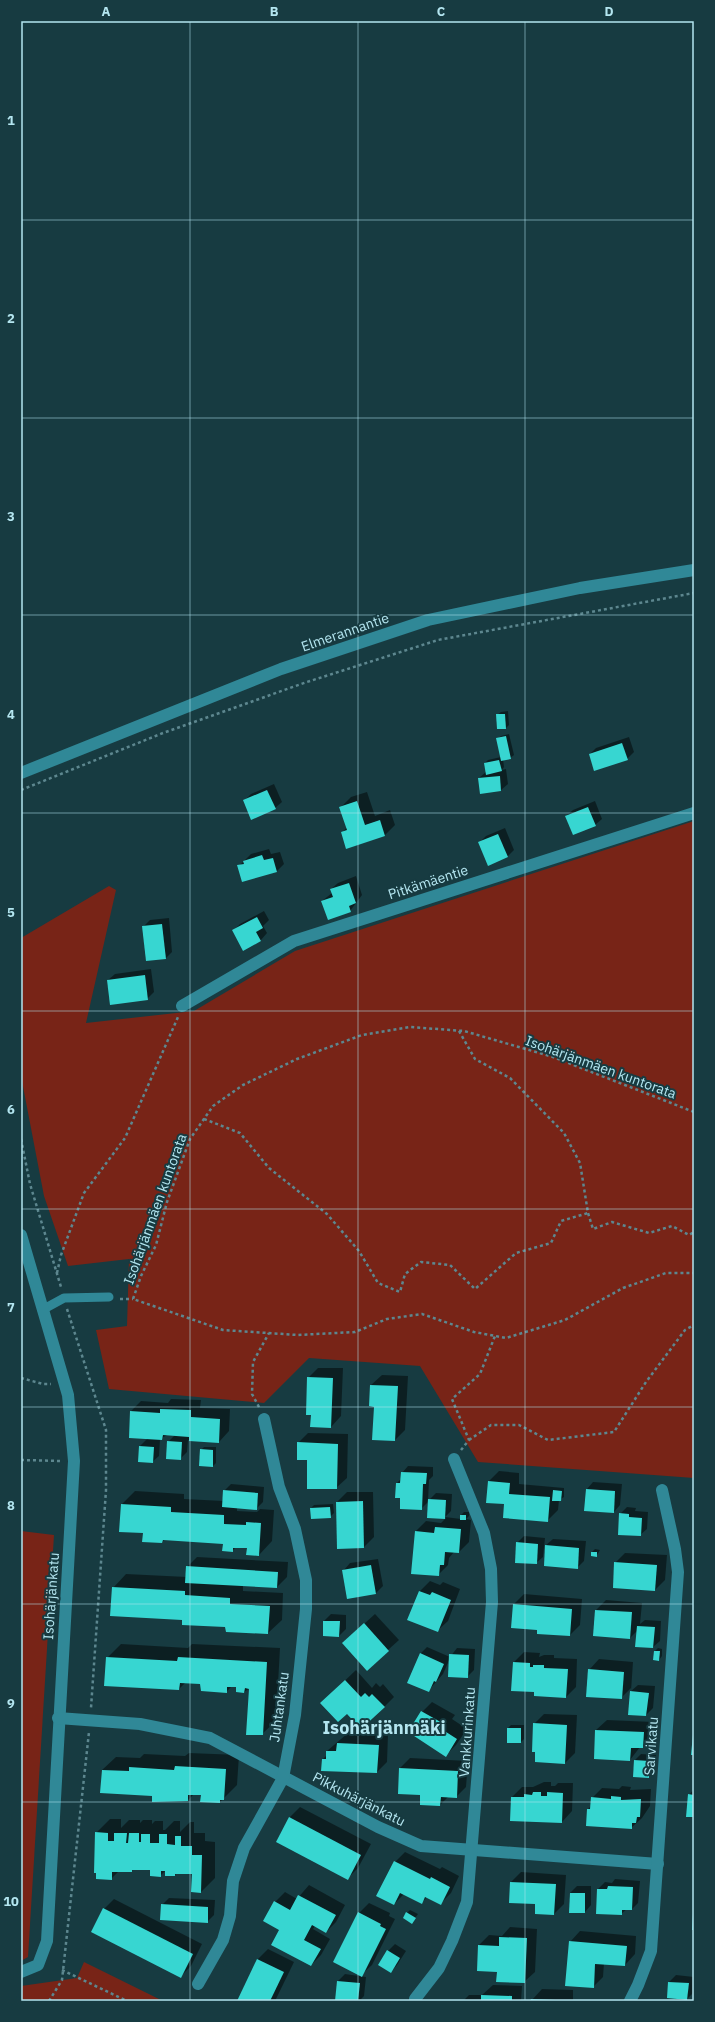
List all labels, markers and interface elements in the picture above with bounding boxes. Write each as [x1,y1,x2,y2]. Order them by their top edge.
text: A [102,3,111,20]
text: B [270,3,279,20]
text: C [437,3,446,20]
text: D [604,3,614,20]
text: 1 [7,112,15,129]
text: 2 [7,310,15,327]
text: 3 [7,508,15,525]
street label: Elmerannantie [299,608,392,655]
text: 4 [7,706,15,723]
street label: Pitkämäentie [386,861,471,903]
text: 5 [7,904,15,921]
street label: Isohärjänmäen kuntorata [523,1031,679,1103]
text: 6 [7,1101,15,1118]
street label: Isohärjänmäen kuntorata [119,1131,191,1287]
text: 7 [7,1299,15,1316]
text: 8 [7,1497,15,1514]
street label: Isohärjänkatu [39,1552,63,1640]
street label: Juhtankatu [265,1671,293,1743]
street label: Vankkurinkatu [455,1686,479,1778]
text: 9 [7,1695,15,1712]
district label: Isohärjänmäki [322,1716,446,1739]
street label: Sarvikatu [640,1716,662,1776]
street label: Pikkuhärjänkatu [310,1768,408,1830]
text: 10 [3,1893,19,1910]

